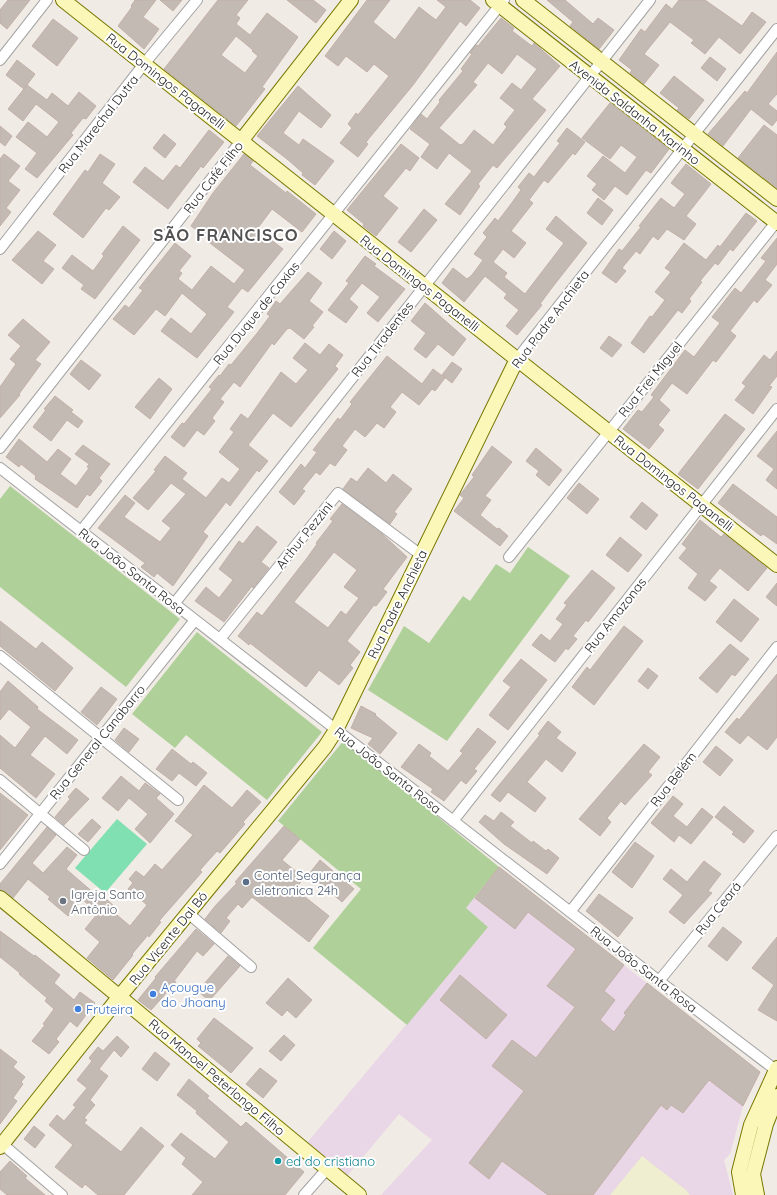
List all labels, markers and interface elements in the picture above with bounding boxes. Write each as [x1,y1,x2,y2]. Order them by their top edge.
street label: Rua Domingos Paganelli [103,29,229,133]
street label: Avenida Saldanha Marinho [567,56,704,168]
street label: Rua Marechal Dutra [55,72,141,176]
street label: Rua Café Filho [180,138,246,216]
district label: SÃO FRANCISCO [153,224,299,245]
street label: Rua Domingos Paganelli [357,231,483,335]
street label: Rua Duque de Caxias [209,258,303,368]
street label: Rua Padre Anchieta [508,267,592,371]
street label: Rua Tiradentes [348,298,416,380]
street label: Rua Frei Miguel [615,338,685,420]
street label: Rua Domingos Paganelli [611,431,737,535]
street label: Arthur Pezzini [272,498,336,572]
street label: Rua João Santa Rosa [75,524,189,618]
street label: Rua Padre Anchieta [364,547,430,661]
street label: Rua Amazonas [581,574,649,656]
street label: Rua General Canabarro [46,681,148,803]
street label: Rua João Santa Rosa [331,723,445,817]
street label: Rua Belém [647,748,699,810]
place label: Contel Segurança eletronica 24h [254,867,361,898]
marker: Contel Segurança eletronica 24h [241,877,251,887]
street label: Rua Ceará [692,878,744,938]
place label: Igreja Santo Antônio [71,886,144,917]
street label: Rua Vicente Dal Bó [125,888,211,988]
marker: Igreja Santo Antônio [58,896,68,906]
street label: Rua João Santa Rosa [587,922,701,1016]
place label: Açougue do Jhoany [161,979,226,1010]
marker: Açougue do Jhoany [148,989,158,999]
place label: Fruteira [86,1001,133,1017]
marker: Fruteira [73,1004,83,1014]
street label: Rua Manoel Peterlongo Filho [146,1015,288,1139]
place label: ed do cristiano [286,1153,375,1169]
marker: ed do cristiano [273,1156,283,1166]

